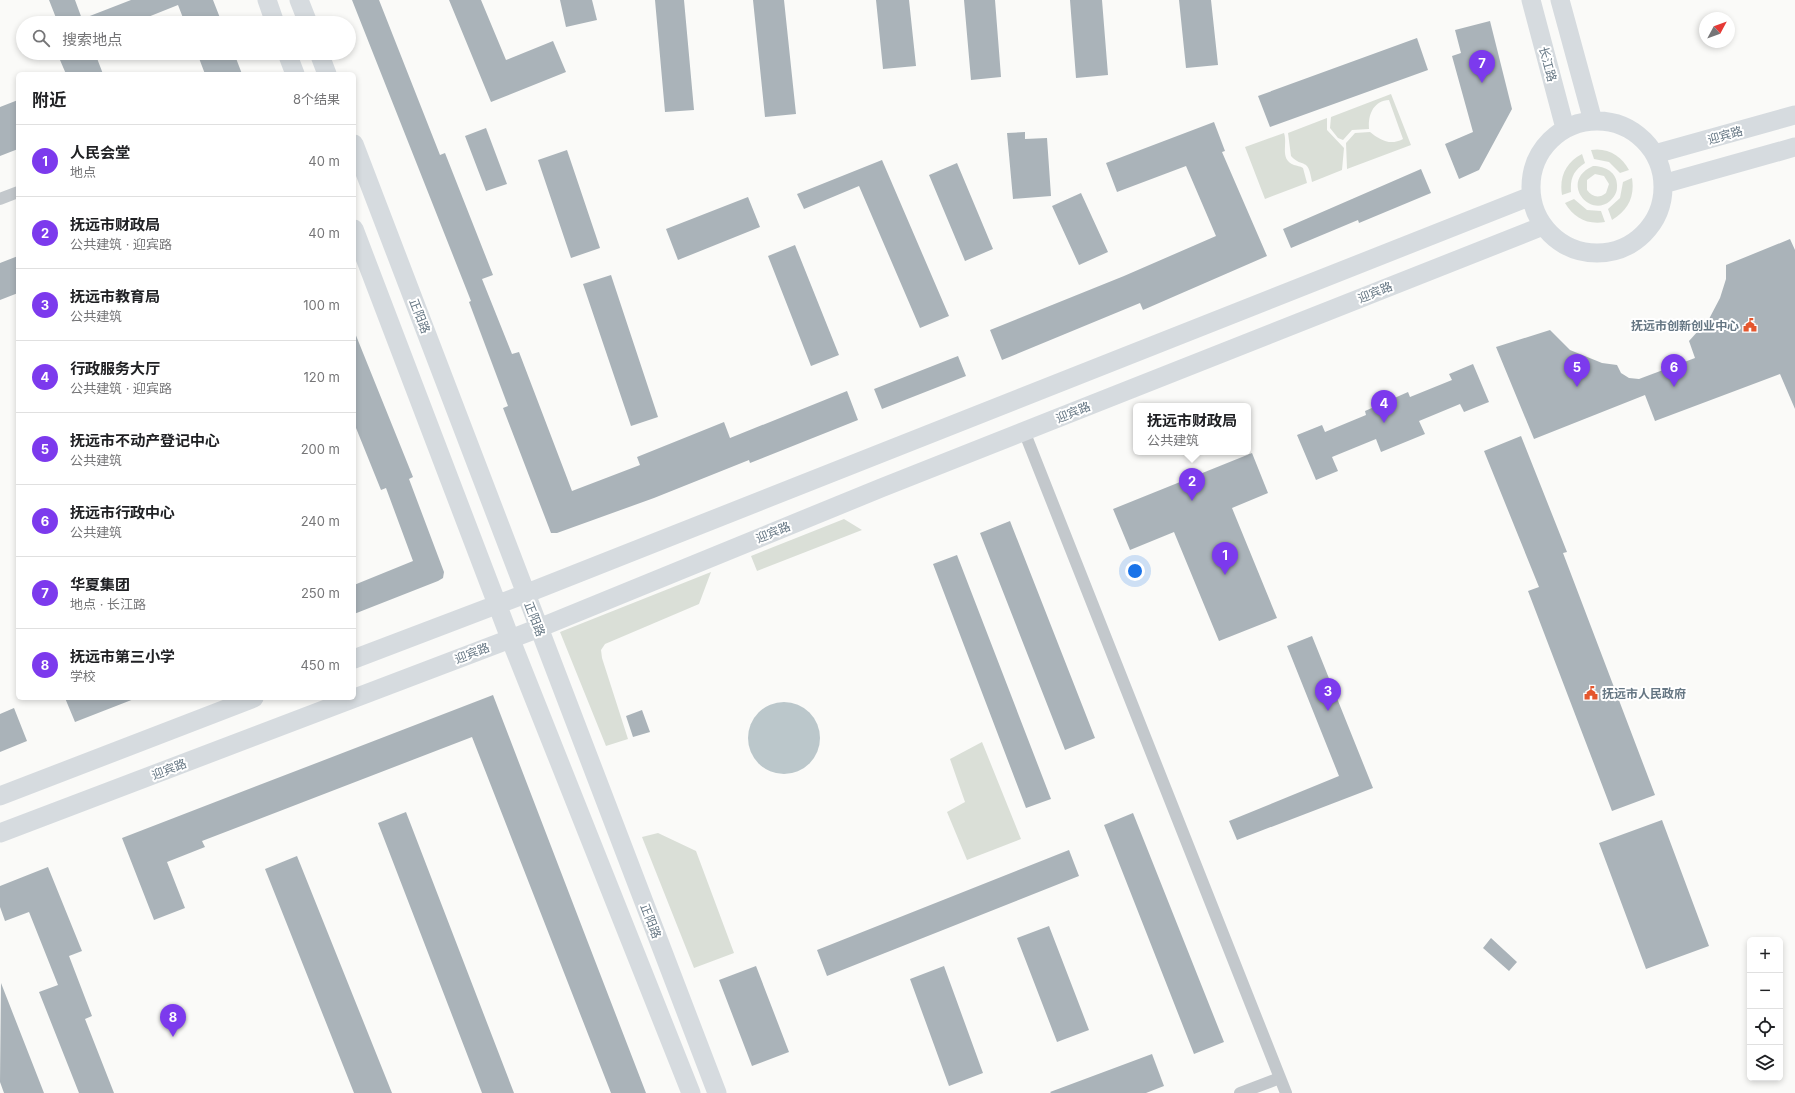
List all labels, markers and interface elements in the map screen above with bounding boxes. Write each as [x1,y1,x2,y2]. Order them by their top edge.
north arrow [1699,12,1735,48]
search box [16,16,356,60]
icon: search [30,27,52,49]
text: 搜索地点 [62,30,122,49]
street label: 长江路 [1536,45,1560,83]
pin: 7 [1469,50,1495,83]
text: 附近 [32,90,66,110]
text: 8个结果 [293,91,340,107]
street label: 迎宾路 [1706,123,1744,147]
text: 人民会堂 [70,143,130,162]
text: 1 [42,153,48,169]
text: 40 m [308,153,340,169]
text: 地点 [70,164,96,180]
text: 抚远市财政局 [70,215,160,234]
text: 2 [41,225,49,241]
text: 40 m [308,225,340,241]
text: 公共建筑 · 迎宾路 [70,236,172,252]
street label: 迎宾路 [1355,278,1395,306]
text: 抚远市教育局 [70,287,160,306]
text: 3 [41,297,49,313]
text: 100 m [303,297,340,313]
street label: 正阳路 [407,297,433,335]
text: 公共建筑 [70,308,122,324]
public building icon: 抚远市创新创业中心 [1742,317,1758,333]
place label: 抚远市创新创业中心 [1631,318,1739,333]
pin: 5 [1564,354,1590,387]
pin: 6 [1661,354,1687,387]
text: 行政服务大厅 [70,359,160,378]
text: 4 [41,369,49,385]
text: 120 m [304,369,340,385]
text: 公共建筑 · 迎宾路 [70,380,172,396]
pin: 4 [1371,390,1397,423]
street label: 迎宾路 [1053,398,1093,426]
popup [1133,403,1251,455]
text: 抚远市财政局 [1147,411,1237,430]
text: 抚远市不动产登记中心 [70,431,220,450]
text: 公共建筑 [1147,432,1199,448]
text: 5 [41,441,49,457]
text: 200 m [301,441,340,457]
text: 公共建筑 [70,452,122,468]
pin: 2 [1179,468,1205,501]
text: 抚远市行政中心 [70,503,175,522]
text: 6 [41,513,49,529]
text: 240 m [301,513,340,529]
street label: 迎宾路 [753,518,793,546]
text: 公共建筑 [70,524,122,540]
pin: 1 [1212,542,1238,575]
your location [1125,561,1145,581]
text: 华夏集团 [70,575,130,594]
text: 7 [41,585,49,601]
text: 250 m [301,585,340,601]
text: 地点 · 长江路 [70,596,146,612]
street label: 正阳路 [522,600,548,638]
street label: 迎宾路 [453,640,491,666]
text: 抚远市第三小学 [70,647,175,666]
text: 8 [41,657,49,673]
text: 450 m [300,657,340,673]
text: 学校 [70,668,96,684]
pin: 3 [1315,678,1341,711]
public building icon: 抚远市人民政府 [1583,685,1599,701]
place label: 抚远市人民政府 [1602,686,1686,701]
street label: 迎宾路 [150,756,188,782]
street label: 正阳路 [638,902,664,940]
map controls [1747,937,1783,1081]
button: + [1747,937,1783,973]
button: − [1747,973,1783,1009]
pin: 8 [160,1004,186,1037]
button: locate [1747,1009,1783,1045]
button: layers [1747,1045,1783,1081]

